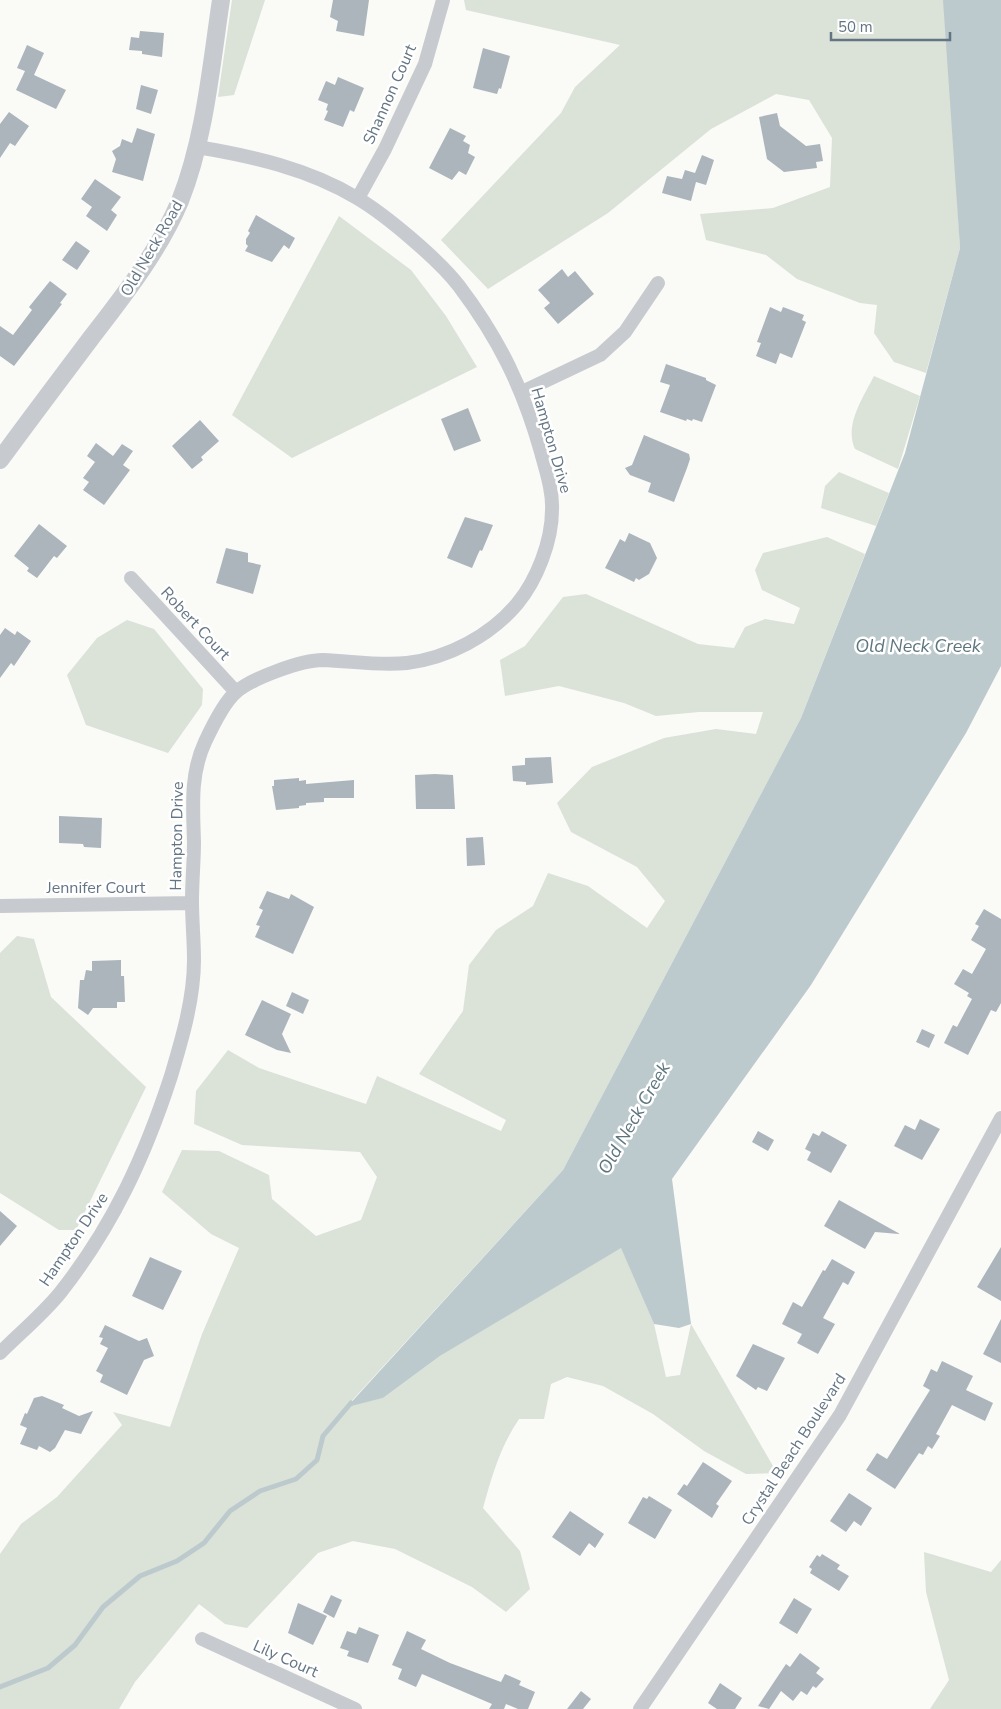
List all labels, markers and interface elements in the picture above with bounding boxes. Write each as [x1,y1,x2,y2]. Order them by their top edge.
scale bar [831,10,950,42]
text: 50 m [838,17,873,37]
street label: Shannon Court [358,40,422,148]
street label: Old Neck Road [115,196,188,301]
street label: Hampton Drive [525,385,577,496]
street label: Robert Court [156,582,235,665]
water label: Old Neck Creek [855,634,982,658]
street label: Hampton Drive [165,781,189,891]
street label: Jennifer Court [46,877,146,899]
water label: Old Neck Creek [592,1057,676,1178]
street label: Hampton Drive [34,1188,113,1291]
street label: Crystal Beach Boulevard [736,1369,851,1530]
street label: Lily Court [250,1635,322,1683]

